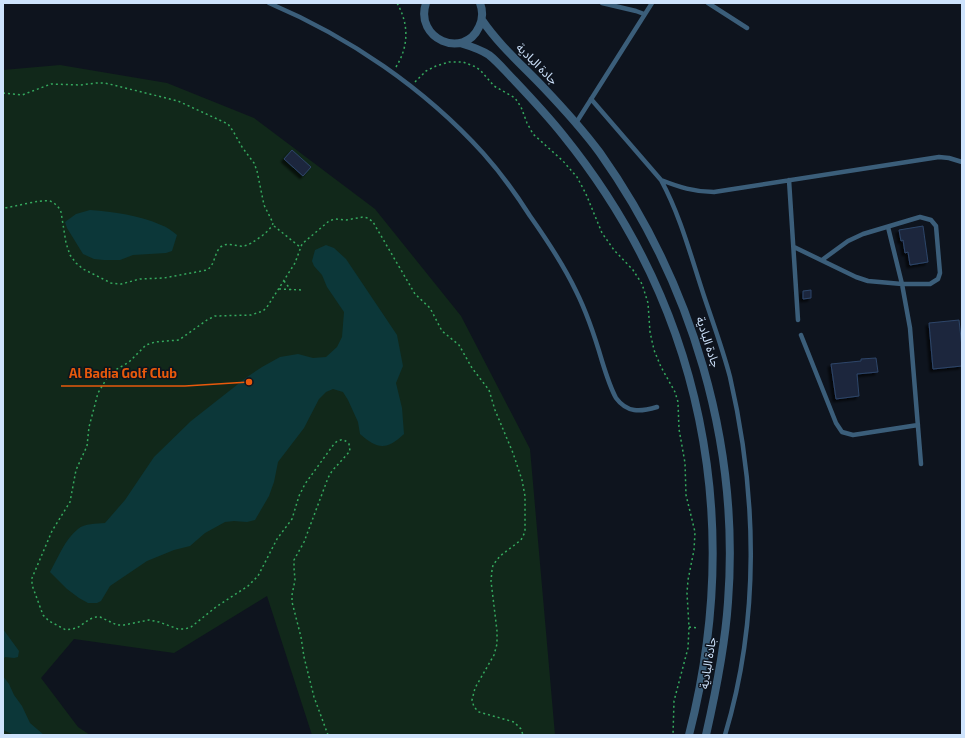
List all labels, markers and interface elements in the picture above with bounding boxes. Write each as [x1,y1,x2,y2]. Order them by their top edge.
street label: جادة البادية [513,40,561,88]
street label: جادة البادية [693,315,724,369]
callout: Al Badia Golf Club [61,361,185,386]
text: Al Badia Golf Club [69,365,177,381]
street label: جادة البادية [696,636,719,690]

